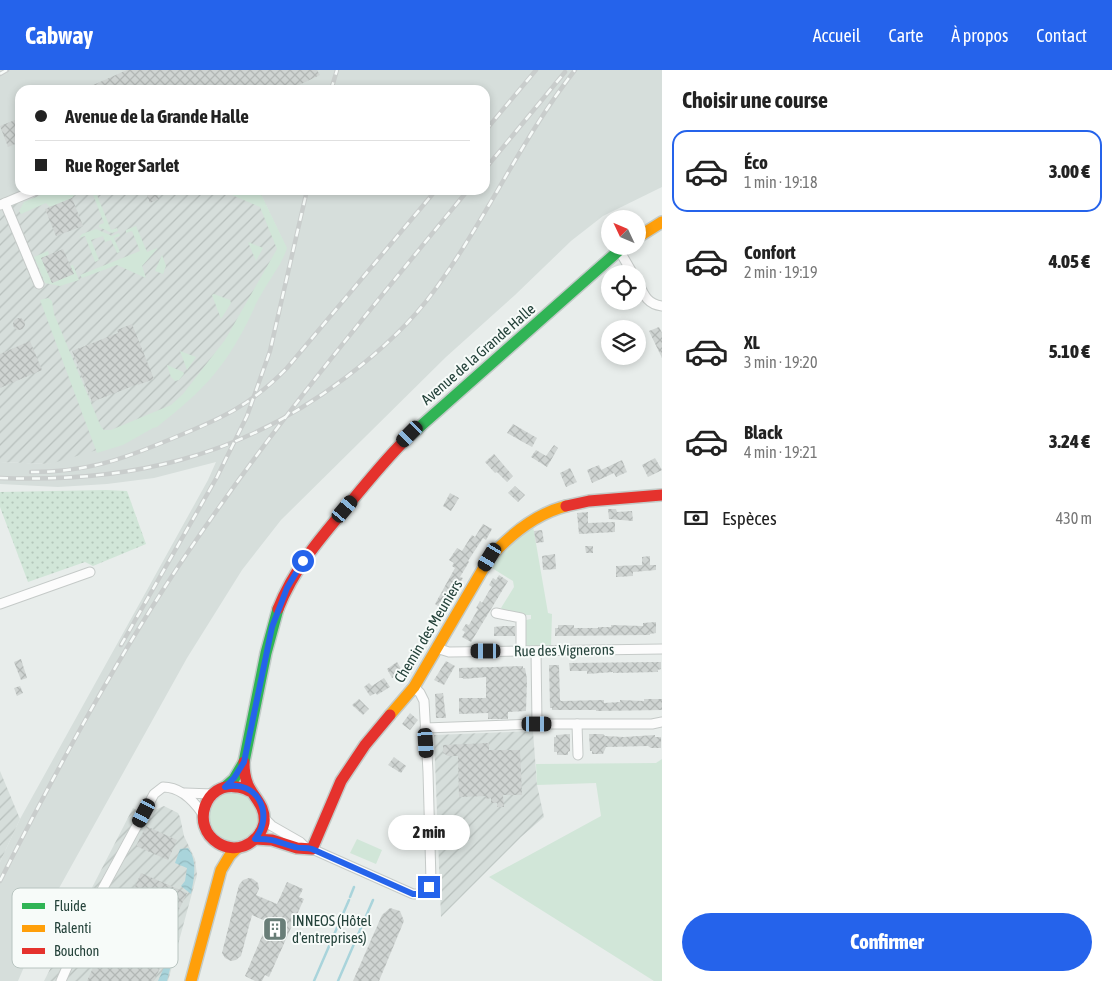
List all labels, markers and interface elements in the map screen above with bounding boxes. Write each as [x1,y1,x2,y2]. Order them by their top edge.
text: Cabway [25,22,93,49]
text: Accueil [813,25,861,46]
text: Carte [889,25,923,46]
text: À propos [951,25,1008,46]
text: Contact [1036,25,1087,46]
text: Choisir une course [682,87,828,113]
text: Avenue de la Grande Halle [65,105,249,127]
icon: car [684,149,729,194]
text: Éco [744,151,768,173]
text: Rue Roger Sarlet [65,154,179,176]
text: 3.00 € [1049,160,1090,182]
text: 1 min · 19:18 [744,173,817,191]
north arrow [601,210,646,255]
map controls [601,210,646,365]
icon: car [684,239,729,284]
text: Confort [744,241,796,263]
text: 4.05 € [1049,250,1090,272]
text: 2 min · 19:19 [744,263,817,281]
button: locate [601,265,646,310]
street label: Avenue de la Grande Halle [418,300,538,408]
button: layers [601,320,646,365]
icon: car [684,329,729,374]
text: XL [744,331,760,353]
text: 5.10 € [1049,340,1090,362]
text: 3 min · 19:20 [744,353,817,371]
car [394,418,425,450]
icon: car [684,419,729,464]
text: Black [744,421,782,443]
text: 3.24 € [1049,430,1090,452]
text: 4 min · 19:21 [744,443,817,461]
car [329,493,360,525]
icon: cash [682,504,710,532]
text: Espèces [722,507,777,529]
text: 430 m [1056,509,1092,527]
car [475,540,504,574]
route start [292,550,314,572]
street label: Chemin des Meuniers [391,576,465,686]
street label: Rue des Vignerons [514,641,614,659]
car [471,644,501,659]
car [522,717,552,732]
car [417,728,434,758]
car [130,796,157,830]
callout: 2 min [388,814,470,850]
text: 2 min [413,823,445,841]
route end [418,876,440,898]
legend [12,888,178,968]
text: Fluide [54,898,86,914]
place label: INNEOS (Hôtel d'entreprises) [292,912,371,946]
button: Confirmer [682,913,1092,971]
building icon: INNEOS (Hôtel d'entreprises) [262,916,288,942]
text: Ralenti [54,920,91,936]
text: Bouchon [54,943,99,959]

